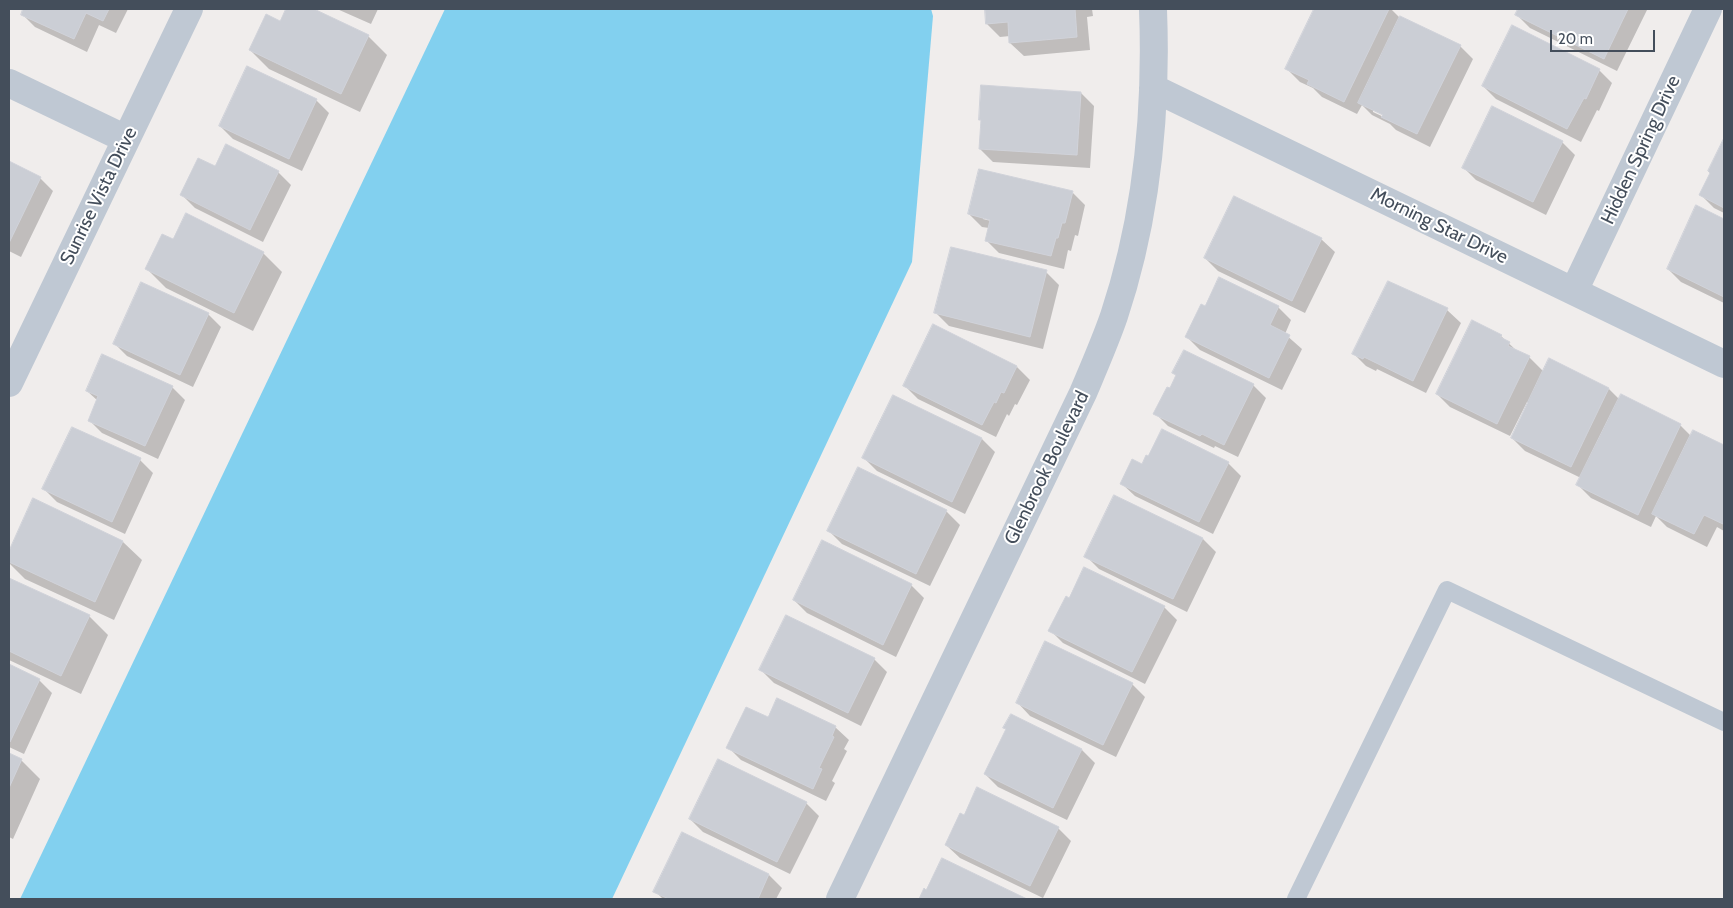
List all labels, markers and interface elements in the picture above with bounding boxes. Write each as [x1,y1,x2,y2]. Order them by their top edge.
scale bar [1553,20,1658,52]
text: 20 m [1558,30,1593,48]
street label: Hidden Spring Drive [1597,72,1685,228]
street label: Sunrise Vista Drive [56,124,142,268]
street label: Morning Star Drive [1367,183,1511,269]
street label: Glenbrook Boulevard [1000,388,1094,548]

